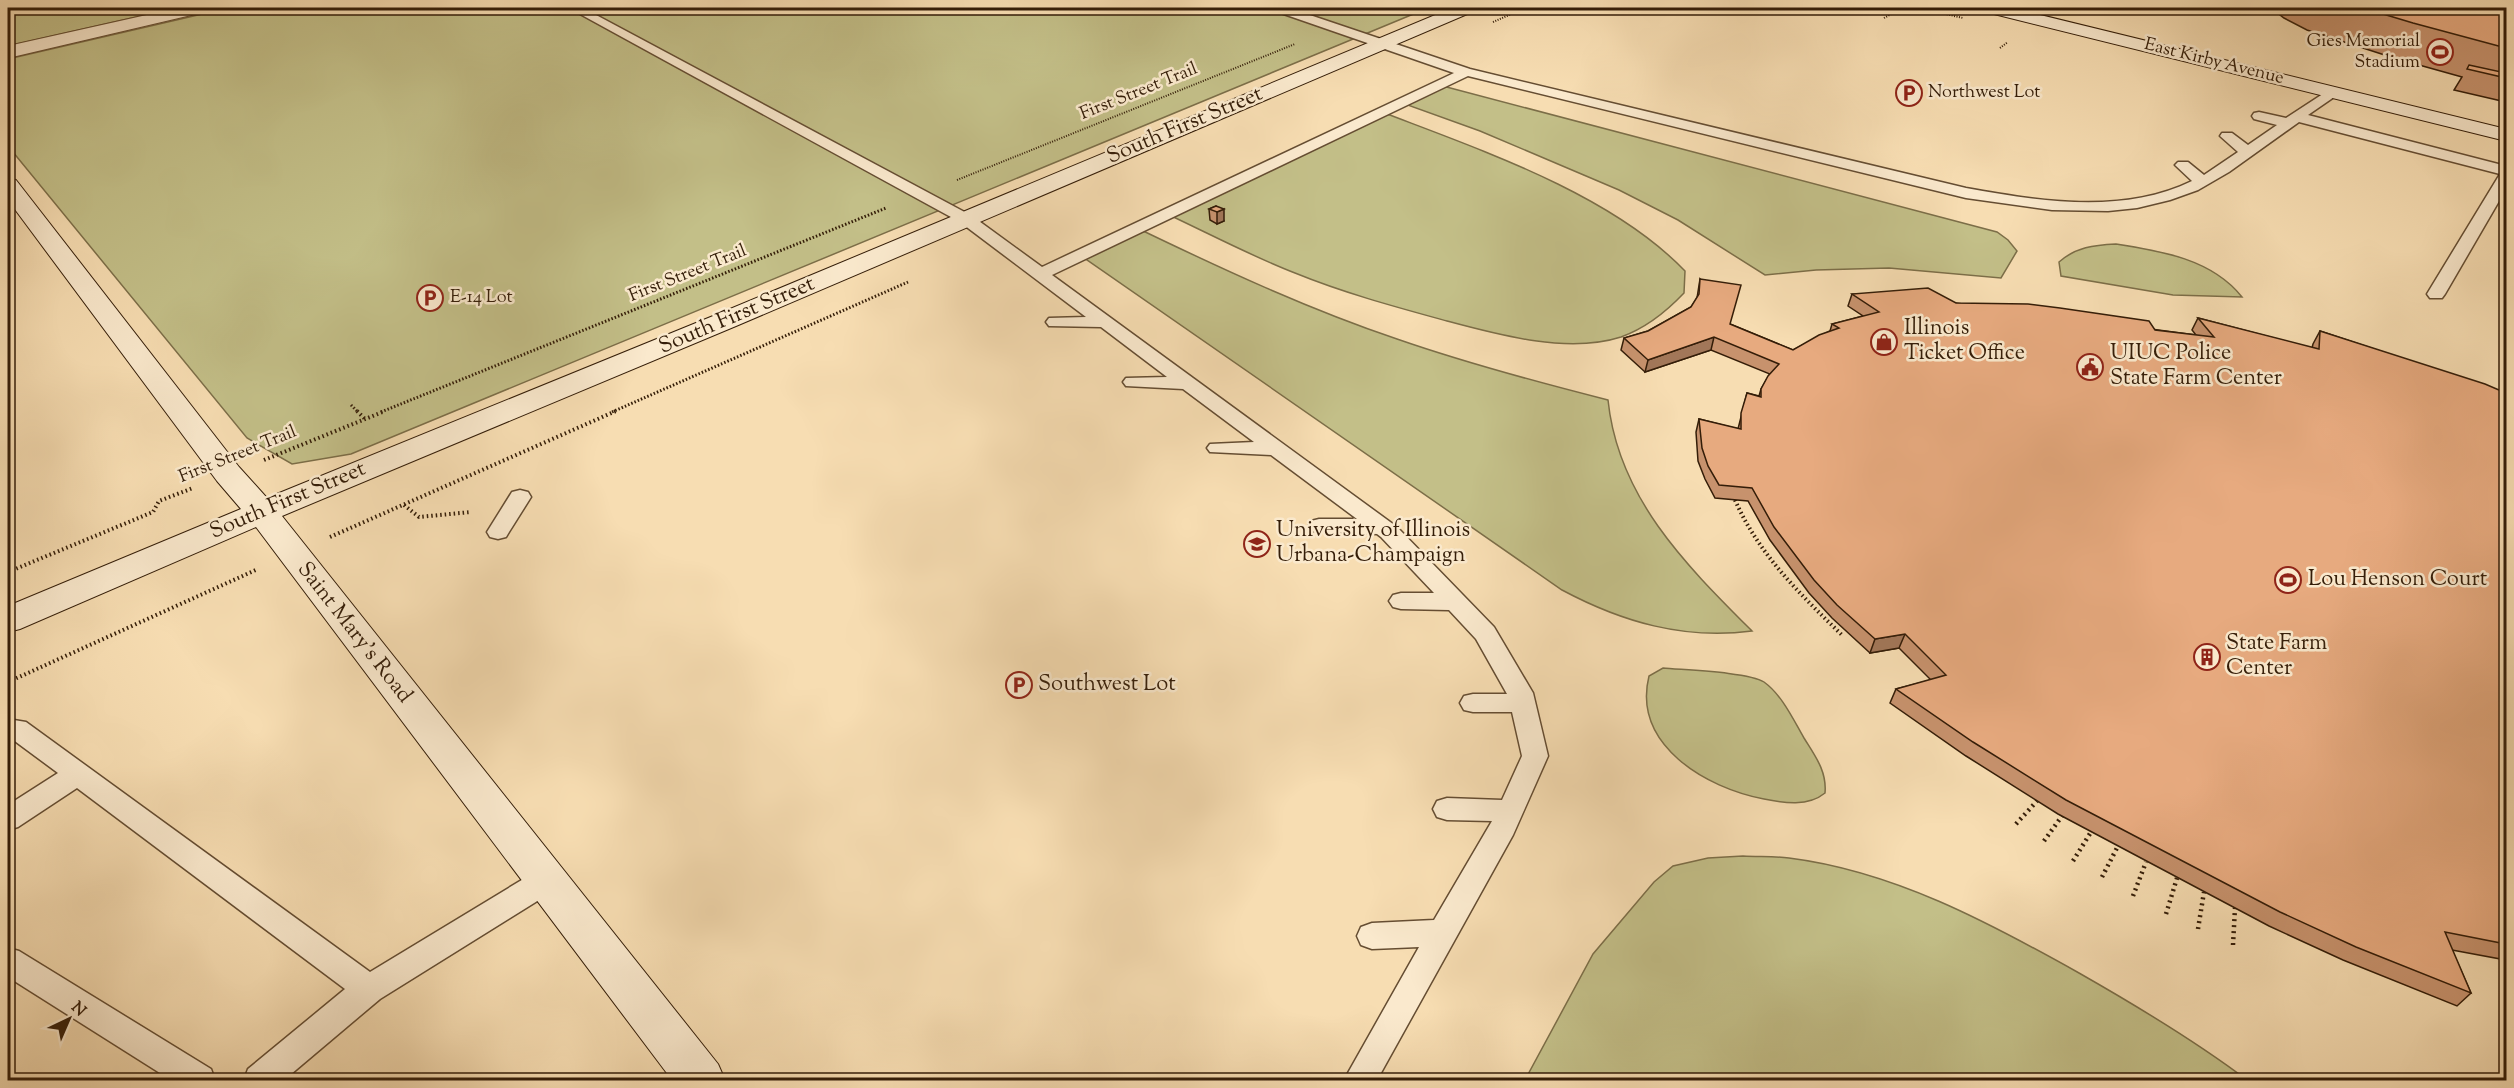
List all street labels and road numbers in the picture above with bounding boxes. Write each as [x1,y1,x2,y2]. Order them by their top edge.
street label: East Kirby Avenue [2141,32,2287,92]
street label: First Street Trail [1076,57,1202,127]
street label: South First Street [1102,78,1268,173]
street label: First Street Trail [625,239,751,309]
street label: South First Street [654,268,820,363]
street label: First Street Trail [175,420,301,490]
street label: South First Street [205,453,371,548]
street label: Saint Mary's Road [289,555,419,711]

